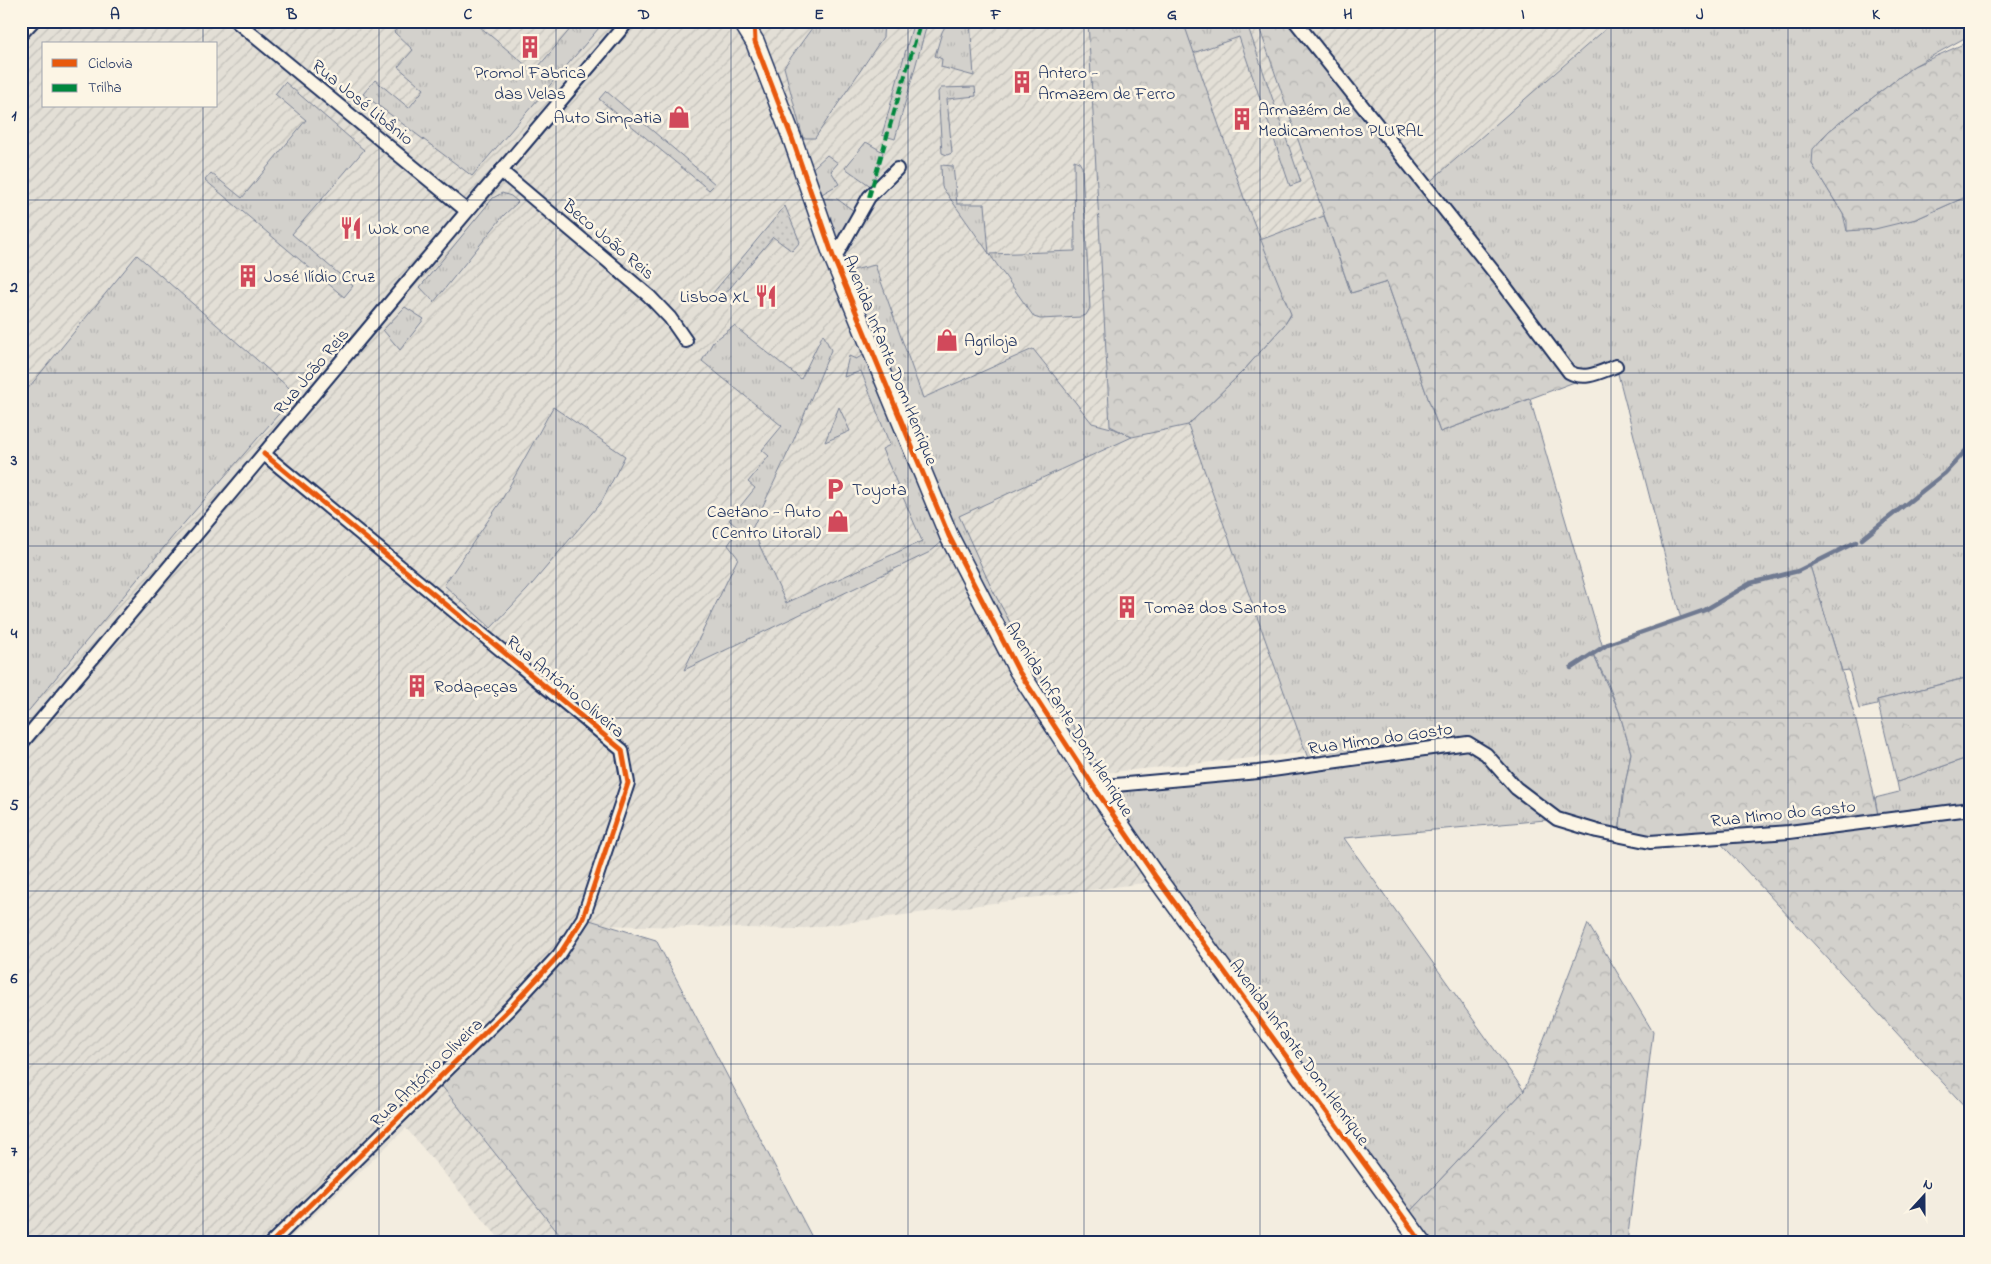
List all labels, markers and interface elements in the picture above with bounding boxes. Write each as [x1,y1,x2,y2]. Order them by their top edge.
text: A [110,3,120,27]
text: B [286,3,298,27]
text: C [464,3,473,27]
text: D [637,3,650,27]
text: E [814,3,824,27]
text: F [990,3,1002,27]
text: G [1167,3,1177,27]
text: H [1343,3,1353,27]
text: I [1521,3,1525,27]
text: J [1696,3,1704,27]
text: K [1872,3,1881,27]
building icon: Promol Fabrica das Velas [517,34,543,60]
legend [42,42,218,108]
text: Ciclovia [88,53,133,75]
street label: Rua José Libânio [305,54,418,153]
place label: Promol Fabrica das Velas [474,61,586,108]
place label: Antero - Armazem de Ferro [1038,61,1175,108]
building icon: Antero - Armazem de Ferro [1009,69,1035,95]
text: Trilha [88,77,122,99]
place label: Armazém de Medicamentos PLURAL [1258,98,1423,145]
text: 1 [11,104,17,128]
shop icon: Auto Simpatia [666,104,692,130]
place label: Auto Simpatia [553,106,662,132]
building icon: Armazém de Medicamentos PLURAL [1229,106,1255,132]
street label: Beco João Reis [555,193,660,287]
restaurant icon: Wok one [338,215,364,241]
place label: Wok one [368,217,430,243]
street label: Avenida Infante Dom Henrique [835,252,944,471]
building icon: José Ilídio Cruz [235,263,261,289]
place label: José Ilídio Cruz [264,265,375,291]
text: 2 [9,276,18,300]
restaurant icon: Lisboa XL [753,283,779,309]
place label: Lisboa XL [680,285,749,311]
street label: Rua João Reis [269,323,357,421]
shop icon: Agriloja [934,327,960,353]
place label: Agriloja [964,329,1017,356]
text: 3 [10,449,18,473]
parking icon: Toyota [822,476,848,502]
place label: Toyota [852,478,907,504]
place label: Caetano - Auto (Centro Litoral) [707,500,821,547]
shop icon: Caetano - Auto (Centro Litoral) [825,508,851,534]
building icon: Tomaz dos Santos [1114,594,1140,620]
place label: Tomaz dos Santos [1144,596,1287,622]
street label: Avenida Infante Dom Henrique [998,618,1139,823]
text: 4 [10,622,18,646]
street label: Rua António Oliveira [500,630,630,745]
building icon: Rodapeças [404,673,430,699]
place label: Rodapeças [434,675,518,701]
street label: Rua Mimo do Gosto [1306,717,1454,763]
text: 5 [9,794,19,818]
street label: Rua Mimo do Gosto [1709,794,1857,836]
street label: Avenida Infante Dom Henrique [1222,955,1376,1153]
text: 6 [9,967,18,991]
street label: Rua António Oliveira [365,1013,490,1134]
text: 7 [11,1140,18,1164]
north arrow [1898,1172,1948,1222]
text: N [1920,1174,1936,1197]

